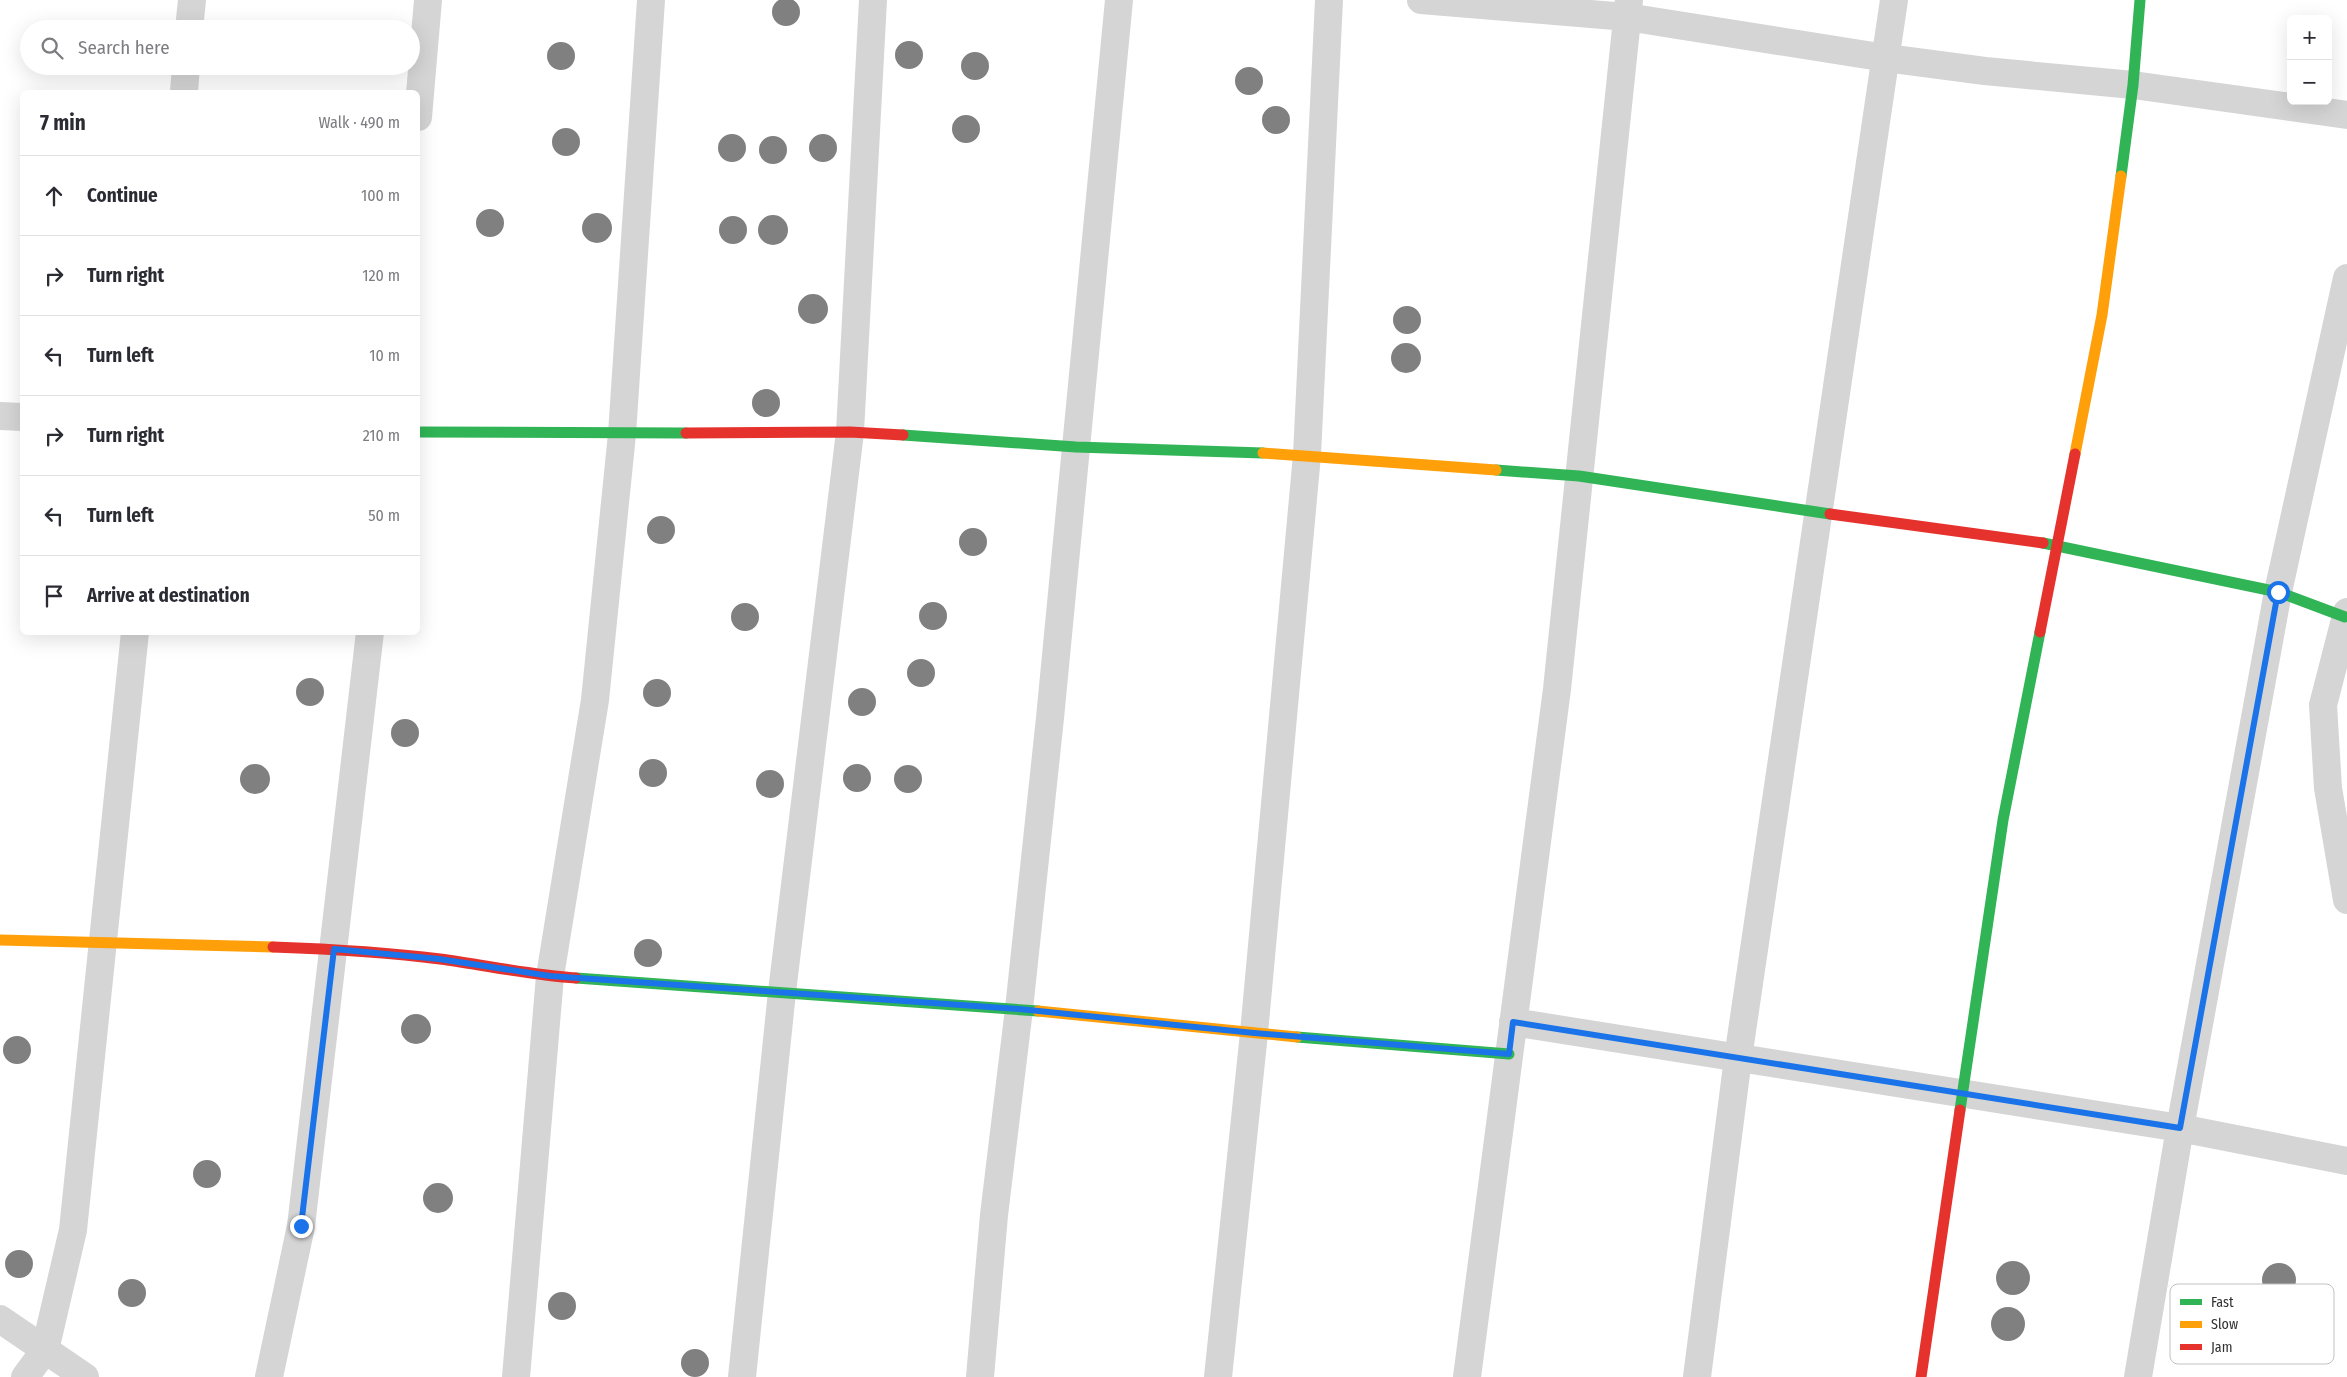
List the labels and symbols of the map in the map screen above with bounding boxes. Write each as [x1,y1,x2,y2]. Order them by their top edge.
route start [2267,581,2290,604]
route end [290,1215,313,1238]
legend [2170,1284,2334,1364]
text: Fast [2211,1294,2234,1311]
text: Slow [2211,1316,2238,1333]
text: Jam [2211,1339,2232,1356]

